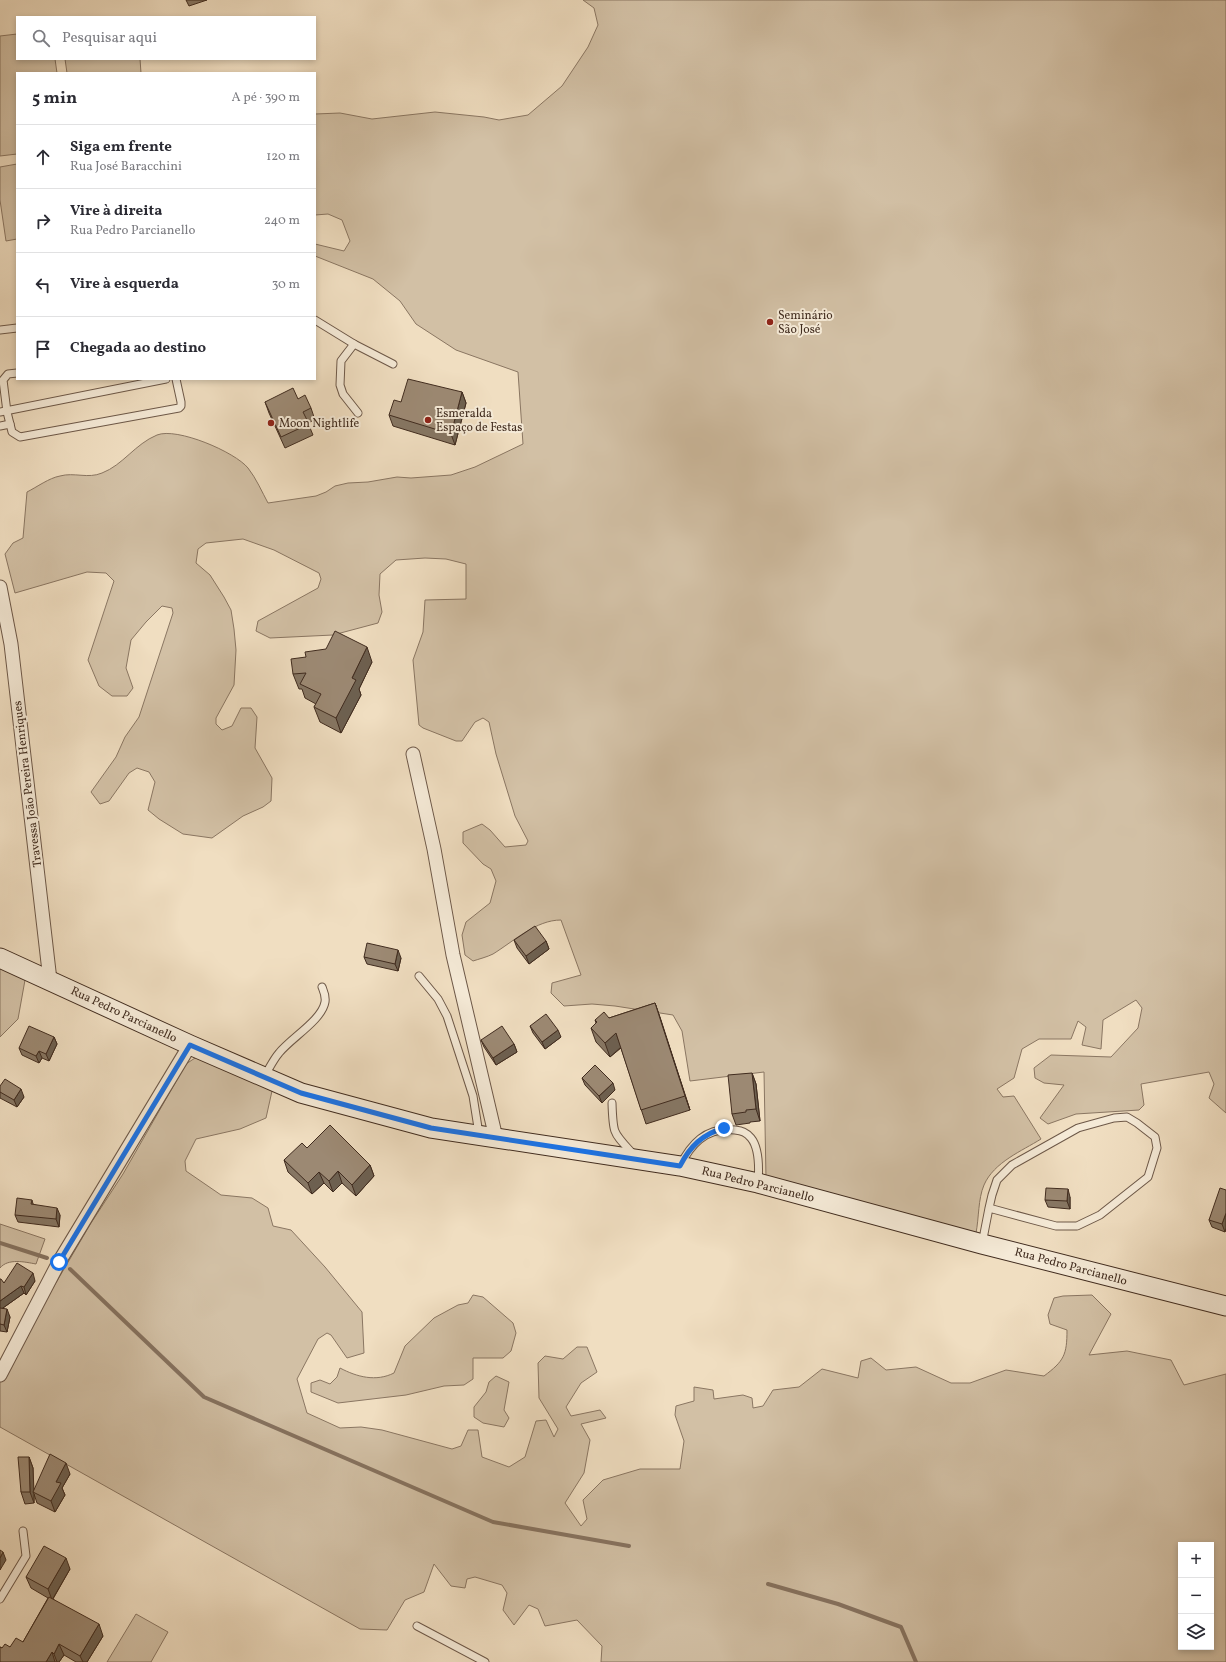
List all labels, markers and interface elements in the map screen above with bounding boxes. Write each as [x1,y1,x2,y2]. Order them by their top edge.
search box [16,16,316,60]
icon: search [30,27,52,49]
text: Pesquisar aqui [62,28,157,49]
text: 5 min [32,87,77,110]
text: A pé · 390 m [232,89,300,107]
text: Siga em frente [70,137,172,158]
icon: ahead [32,146,54,168]
text: 120 m [266,148,300,166]
text: Rua José Baracchini [70,158,182,176]
text: Vire à direita [70,201,162,222]
icon: right [32,210,54,232]
text: 240 m [264,212,300,230]
text: Rua Pedro Parcianello [70,222,195,240]
icon: left [32,274,54,296]
text: Vire à esquerda [70,274,179,295]
text: 30 m [272,276,300,294]
place label: Seminário São José [778,308,833,338]
marker: Seminário São José [765,317,775,327]
icon: arrive [32,338,54,360]
text: Chegada ao destino [70,338,206,359]
place label: Esmeralda Espaço de Festas [436,406,523,436]
marker: Esmeralda Espaço de Festas [423,415,433,425]
place label: Moon Nightlife [279,416,360,432]
marker: Moon Nightlife [266,418,276,428]
street label: Travessa João Pereira Henriques [10,700,46,868]
street label: Rua Pedro Parcianello [68,983,179,1047]
route end [715,1119,733,1137]
street label: Rua Pedro Parcianello [700,1163,816,1207]
street label: Rua Pedro Parcianello [1013,1244,1129,1290]
route start [50,1253,68,1271]
map controls [1178,1542,1214,1650]
button: + [1178,1542,1214,1578]
button: − [1178,1578,1214,1614]
button: layers [1178,1614,1214,1650]

